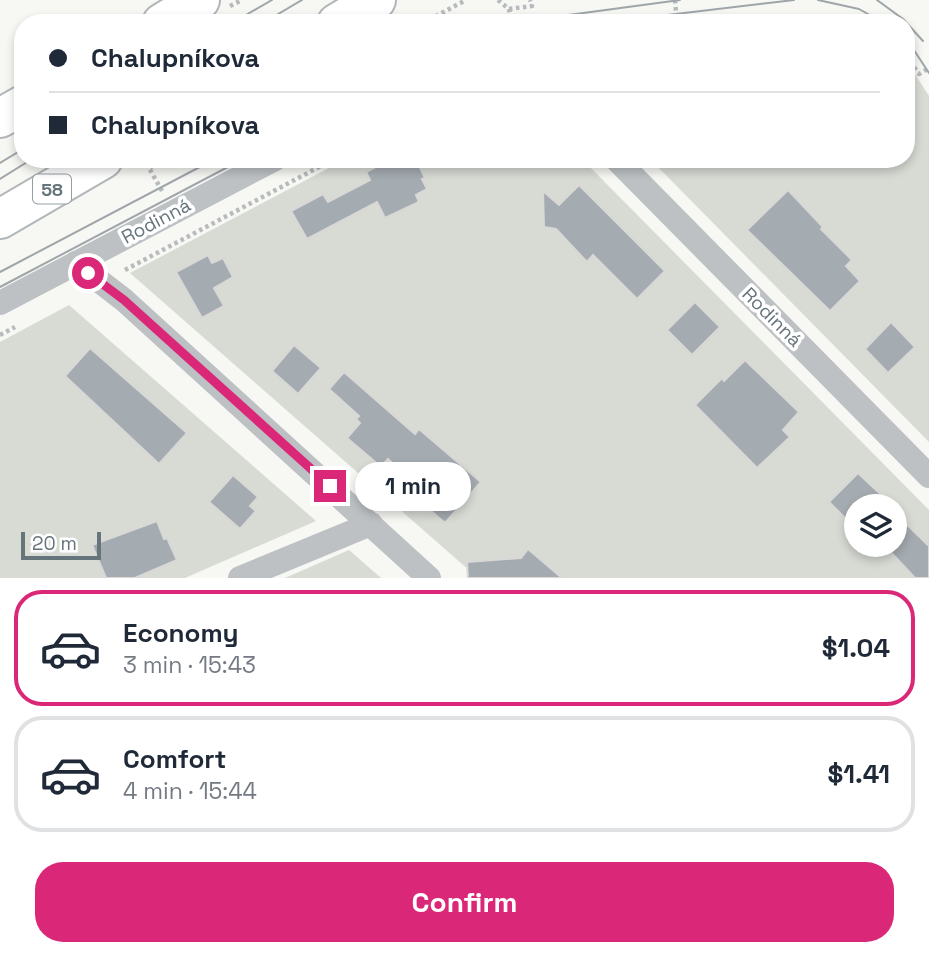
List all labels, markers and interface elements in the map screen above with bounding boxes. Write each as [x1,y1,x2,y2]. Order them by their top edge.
text: Chalupníkova [91,41,260,75]
text: Chalupníkova [91,108,260,142]
road number: 58 [33,174,71,204]
street label: Rodinná [117,192,195,250]
route start [72,257,104,289]
street label: Rodinná [737,282,807,352]
callout: 1 min [354,462,470,510]
route end [314,470,346,502]
text: 1 min [385,471,441,501]
map controls [844,494,907,557]
button: layers [844,494,907,557]
scale bar [21,529,102,561]
text: 20 m [32,531,77,556]
text: Economy [123,616,239,650]
icon: car [39,617,102,680]
text: $1.04 [822,631,890,665]
text: 3 min · 15:43 [123,650,256,680]
text: Comfort [123,742,226,776]
icon: car [39,743,102,806]
text: $1.41 [827,757,890,791]
text: 4 min · 15:44 [123,776,257,806]
button: Confirm [35,862,894,942]

